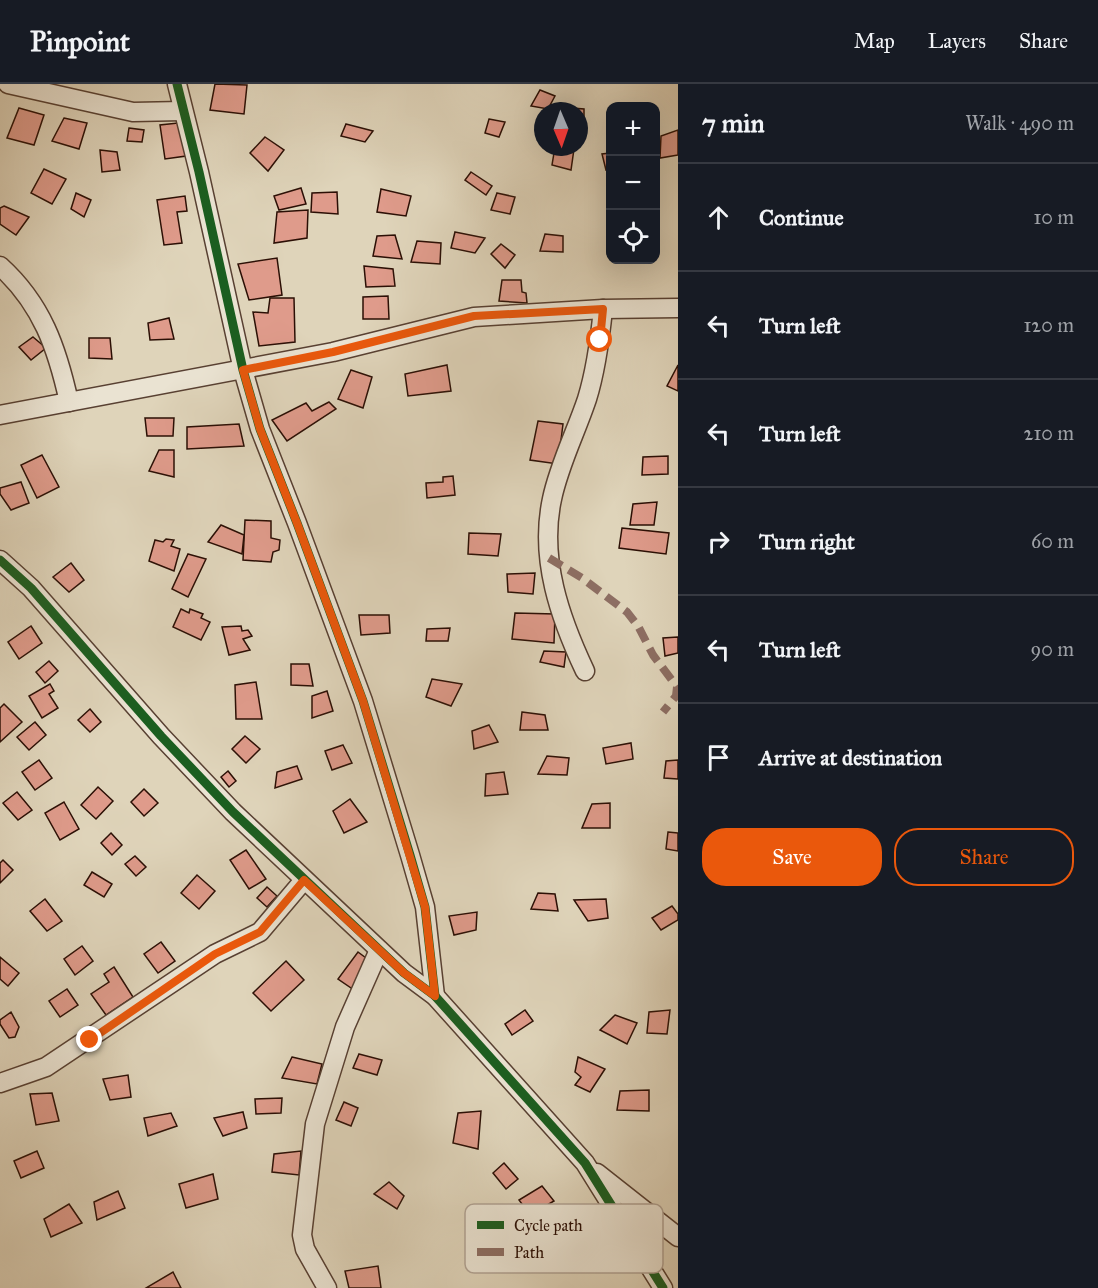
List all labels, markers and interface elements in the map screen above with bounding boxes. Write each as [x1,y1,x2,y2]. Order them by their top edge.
text: Pinpoint [30,24,130,59]
text: Map [854,28,895,54]
text: Layers [928,28,986,54]
text: Share [1019,28,1068,54]
north arrow [534,102,588,156]
map controls [606,102,660,264]
button: + [606,102,660,156]
text: 7 min [702,107,765,139]
text: Walk · 490 m [965,111,1074,135]
button: − [606,156,660,210]
icon: ahead [702,201,735,234]
text: Continue [759,204,844,231]
text: 10 m [1033,205,1074,229]
button: locate [606,210,660,264]
icon: left [702,309,735,342]
text: Turn left [759,312,841,339]
text: 120 m [1023,313,1074,337]
route start [586,326,612,352]
icon: left [702,417,735,450]
text: Turn left [759,420,841,447]
text: 210 m [1024,421,1074,445]
icon: right [702,525,735,558]
text: Turn right [759,528,855,555]
text: 60 m [1031,529,1074,553]
icon: left [702,633,735,666]
text: Turn left [759,636,841,663]
text: 90 m [1031,637,1074,661]
icon: arrive [702,741,735,774]
text: Arrive at destination [759,744,942,771]
button: Save [702,828,882,886]
button: Share [894,828,1074,886]
route end [76,1026,102,1052]
legend [465,1204,663,1273]
text: Cycle path [514,1216,583,1235]
text: Path [514,1243,544,1262]

